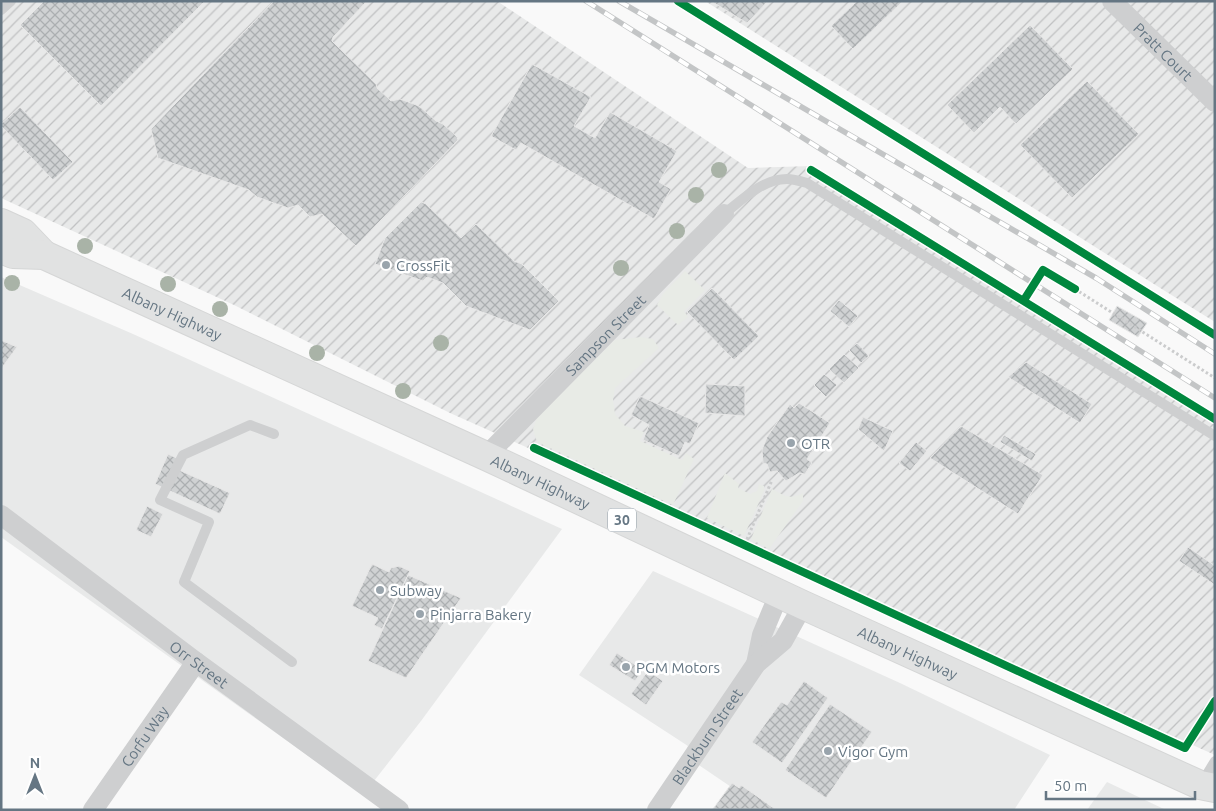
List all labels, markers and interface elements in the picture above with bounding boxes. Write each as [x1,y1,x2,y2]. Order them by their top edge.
street label: Pratt Court [1130,19,1196,84]
place label: CrossFit [396,257,450,274]
marker: CrossFit [380,259,392,271]
street label: Albany Highway [120,283,225,343]
street label: Sampson Street [562,291,649,379]
place label: OTR [801,435,830,452]
marker: OTR [785,437,797,449]
street label: Albany Highway [489,451,593,512]
road number: 30 [608,508,636,532]
place label: Subway [390,582,442,599]
marker: Subway [374,584,386,596]
place label: Pinjarra Bakery [430,606,531,623]
marker: Pinjarra Bakery [414,608,426,620]
street label: Albany Highway [856,623,960,682]
street label: Orr Street [167,637,232,691]
place label: PGM Motors [636,659,720,676]
marker: PGM Motors [620,661,632,673]
street label: Blackburn Street [668,685,746,788]
street label: Corfu Way [117,703,171,770]
place label: Vigor Gym [838,743,908,760]
marker: Vigor Gym [822,745,834,757]
north arrow [10,751,60,801]
text: N [30,755,40,771]
scale bar [1046,768,1195,800]
text: 50 m [1054,777,1087,794]

